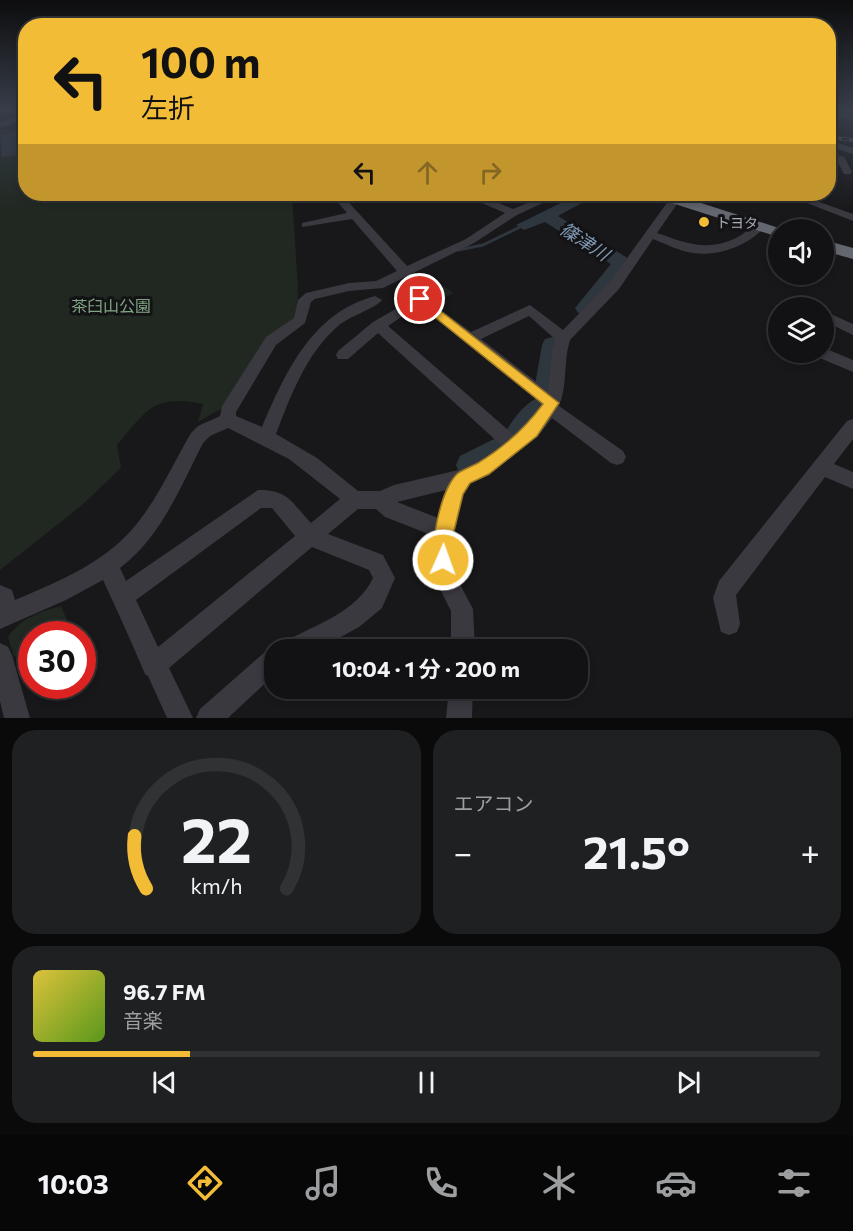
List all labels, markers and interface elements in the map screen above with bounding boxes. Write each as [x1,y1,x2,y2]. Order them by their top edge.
text: 100 m [141,35,261,87]
icon: left [42,42,120,120]
text: 左折 [141,91,195,124]
icon: left [348,156,381,189]
icon: ahead [411,156,444,189]
icon: right [474,156,507,189]
place label: トヨタ [716,214,758,231]
marker: トヨタ [697,215,711,229]
water label: 篠津川 [556,217,615,266]
map controls [768,219,834,363]
button: sound [768,219,834,285]
pin [394,273,445,324]
icon: arrive [403,282,436,315]
park label: 茶臼山公園 [71,296,151,315]
button: layers [768,297,834,363]
position arrow [411,528,475,592]
speed limit sign: 30 [18,621,96,699]
text: 10:04 · 1 分 · 200 m [332,655,520,682]
text: エアコン [454,791,534,815]
text: 22 [181,800,252,876]
text: 21.5° [583,823,690,878]
text: − [454,831,472,872]
text: + [801,831,820,872]
text: km/h [190,872,242,898]
text: 96.7 FM [123,978,206,1005]
text: 音楽 [123,1008,163,1032]
icon: previous [148,1066,181,1099]
icon: pause [410,1066,443,1099]
icon: next [672,1066,705,1099]
icon: directions [184,1162,226,1204]
icon: music [302,1162,344,1204]
icon: phone [420,1162,462,1204]
icon: climate [538,1162,580,1204]
icon: car [655,1162,697,1204]
icon: filters [773,1162,815,1204]
text: 10:03 [38,1167,109,1200]

